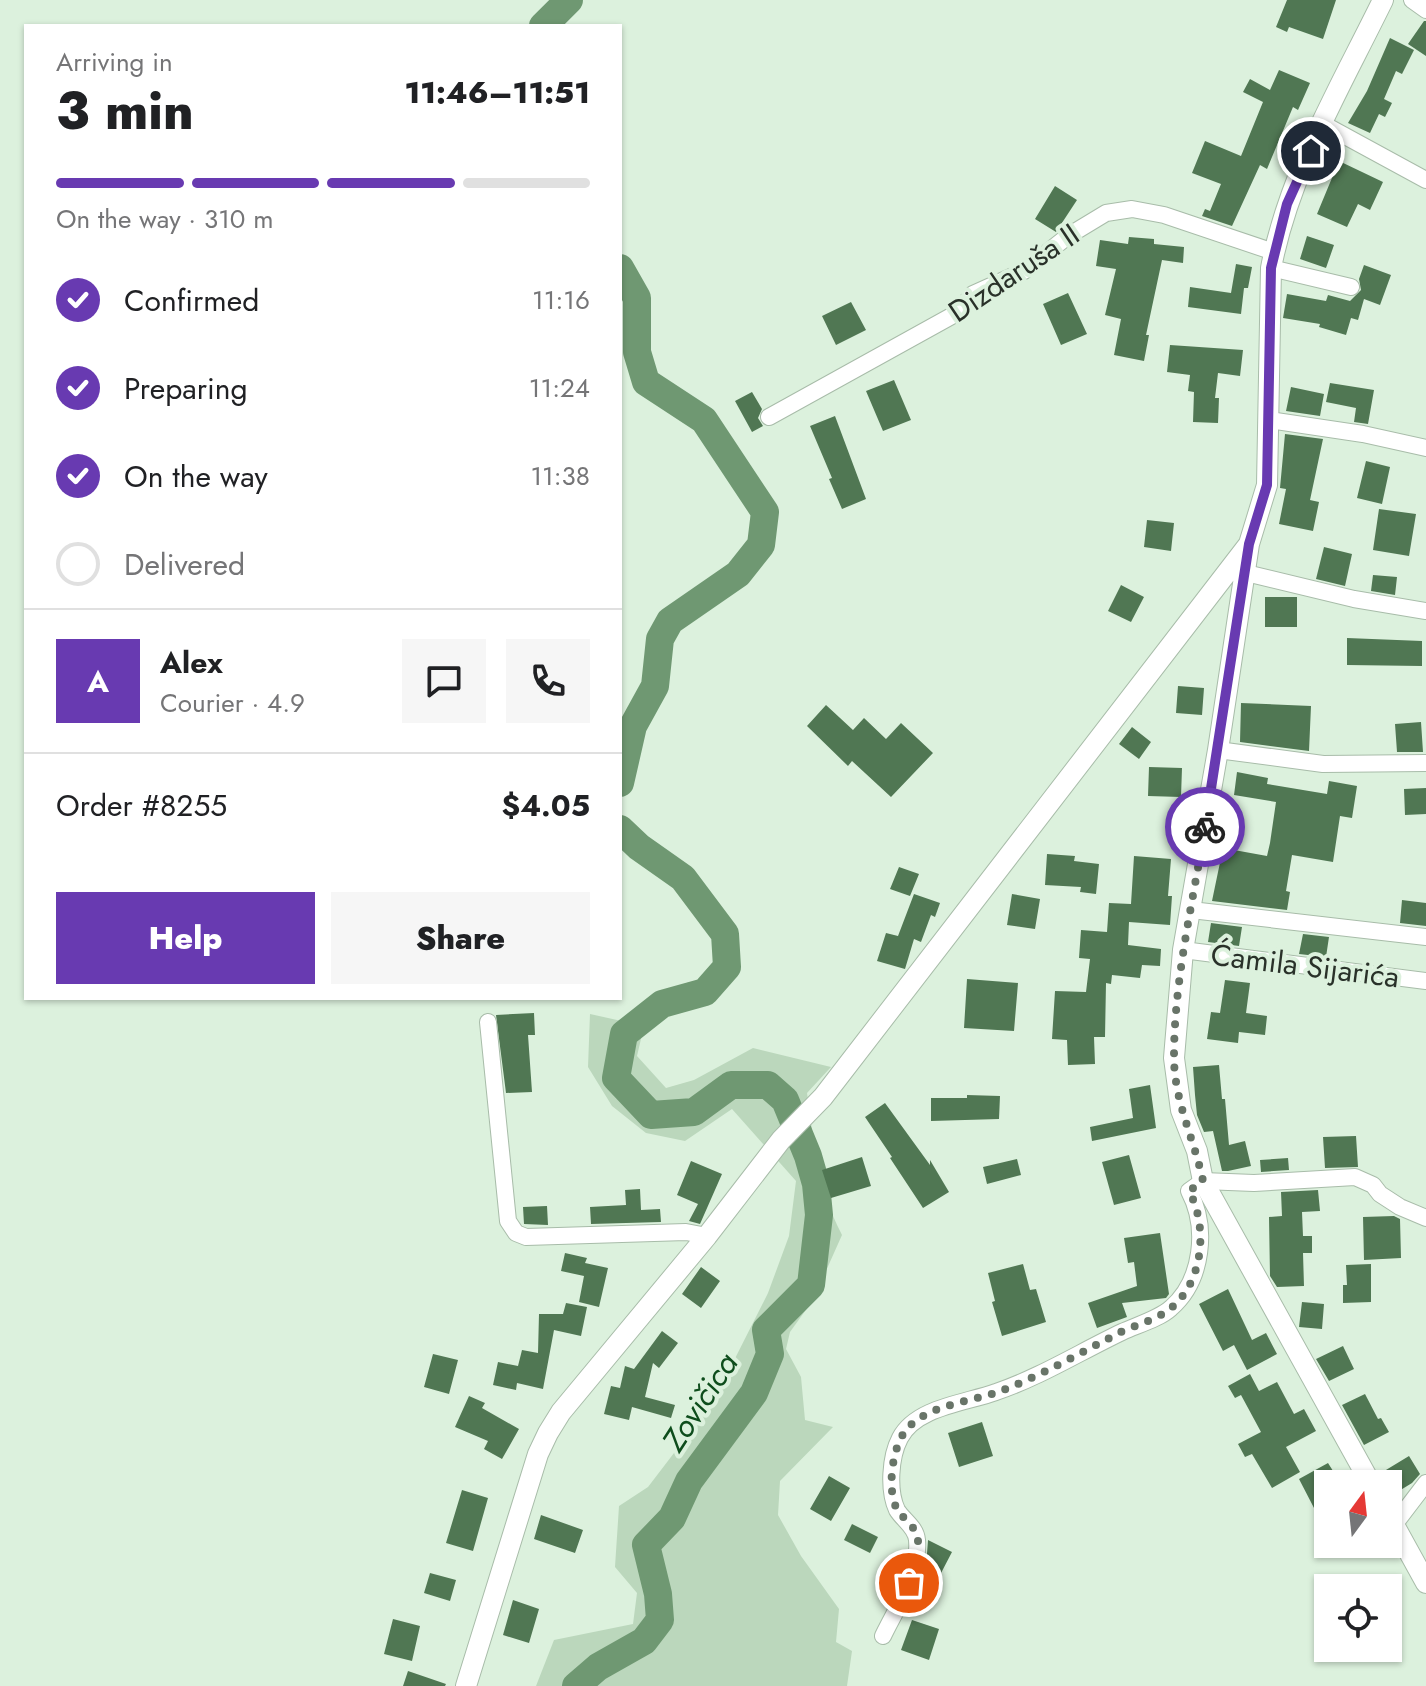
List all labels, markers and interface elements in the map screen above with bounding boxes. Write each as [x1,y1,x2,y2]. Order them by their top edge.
text: Arriving in [56,43,173,81]
text: 11:46–11:51 [404,71,590,114]
text: 3 min [56,73,194,149]
pin [1277,117,1345,185]
icon: home [1289,129,1333,173]
text: On the way · 310 m [56,200,274,238]
street label: Dizdaruša II [940,213,1088,332]
icon: check [56,278,100,322]
text: Confirmed [124,279,259,322]
text: 11:16 [532,281,590,319]
icon: check [56,366,100,410]
text: Preparing [124,367,248,410]
text: 11:24 [529,369,590,407]
icon: check [56,454,100,498]
text: On the way [124,455,268,498]
text: 11:38 [530,457,590,495]
text: Delivered [124,543,245,586]
button: chat [402,639,486,723]
button: phone [506,639,590,723]
text: Alex [160,641,223,684]
text: A [87,660,109,703]
text: Courier · 4.9 [160,684,305,722]
text: Order #8255 [56,784,227,827]
text: $4.05 [502,784,590,827]
courier [1165,787,1245,867]
icon: bike [1183,805,1227,849]
button: Help [56,892,315,984]
button: Share [331,892,590,984]
street label: Ćamila Sijarića [1208,933,1402,998]
water label: Zovičica [650,1343,749,1461]
north arrow [1314,1470,1402,1558]
map controls [1314,1470,1402,1662]
pin [875,1549,943,1617]
icon: bag [887,1561,931,1605]
button: locate [1314,1574,1402,1662]

